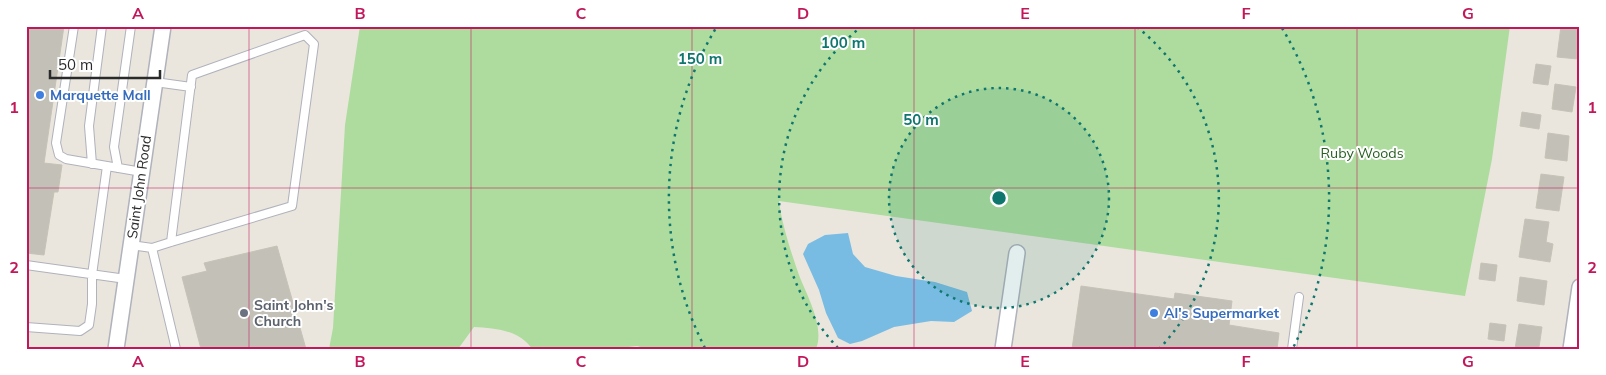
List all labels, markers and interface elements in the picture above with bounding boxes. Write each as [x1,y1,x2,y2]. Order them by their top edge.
text: A [132,3,144,23]
text: B [354,3,366,23]
text: C [576,3,587,23]
text: D [797,3,809,23]
text: E [1020,3,1030,23]
text: F [1241,3,1251,23]
text: G [1462,3,1474,23]
text: 100 m [821,33,865,52]
scale bar [50,48,160,80]
text: 150 m [678,49,722,68]
text: 50 m [58,55,93,74]
place label: Marquette Mall [50,86,151,104]
marker: Marquette Mall [34,89,46,101]
text: 1 [9,97,19,117]
text: 1 [1587,97,1597,117]
text: 50 m [903,110,939,129]
street label: Saint John Road [123,134,155,240]
park label: Ruby Woods [1320,144,1404,162]
centre of rings [990,189,1008,207]
text: 2 [9,257,19,277]
text: 2 [1587,257,1597,277]
place label: Saint John's Church [254,296,334,330]
place label: Al's Supermarket [1164,304,1280,322]
marker: Saint John's Church [238,307,250,319]
marker: Al's Supermarket [1148,307,1160,319]
text: A [132,351,144,371]
text: B [354,351,366,371]
text: C [576,351,587,371]
text: D [797,351,809,371]
text: E [1020,351,1030,371]
text: F [1241,351,1251,371]
text: G [1462,351,1474,371]

